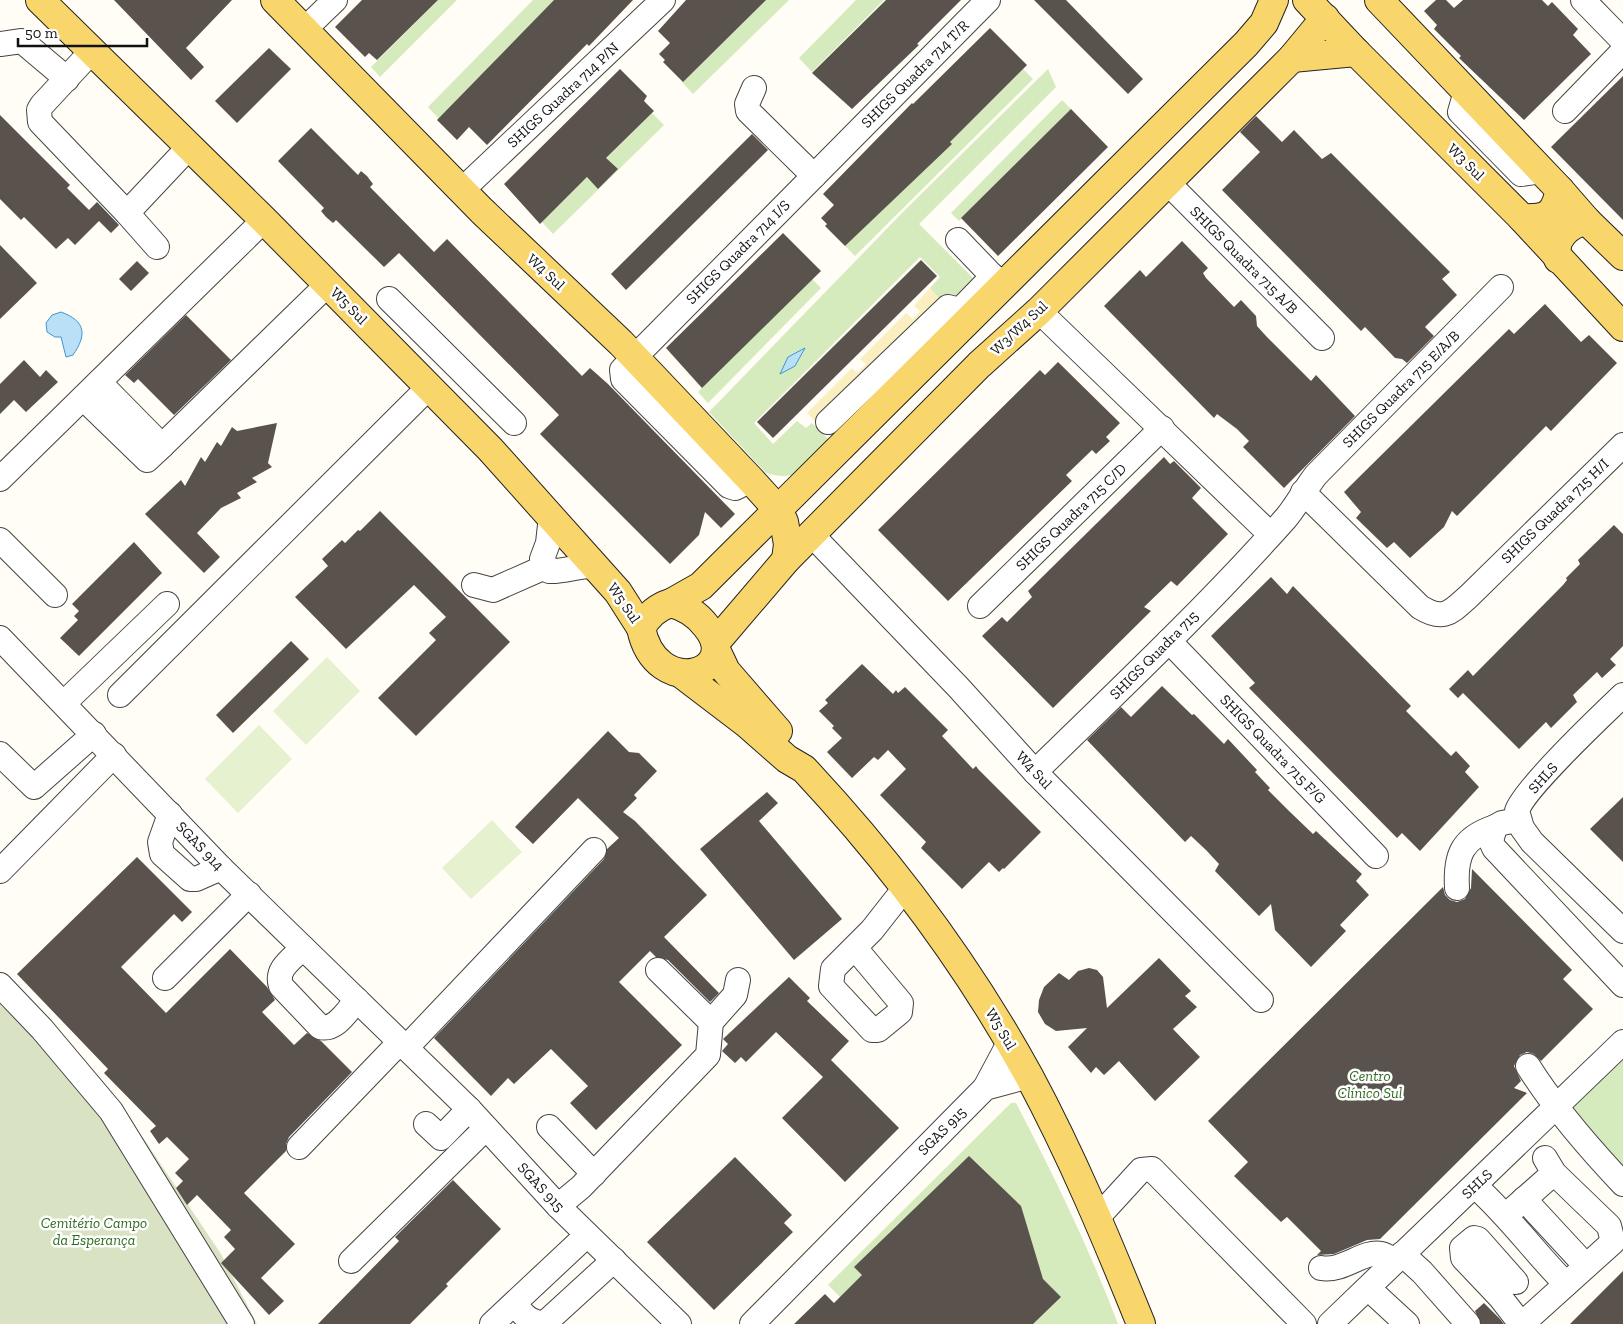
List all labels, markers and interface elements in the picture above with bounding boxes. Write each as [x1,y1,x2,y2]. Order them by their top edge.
scale bar [18,15,146,47]
street label: SHIGS Quadra 714 T/R [857,16,973,132]
text: 50 m [25,24,58,42]
street label: SHIGS Quadra 714 P/N [503,39,623,151]
street label: W3 Sul [1444,140,1488,184]
street label: SHIGS Quadra 714 I/S [682,196,794,308]
street label: SHIGS Quadra 715 A/B [1186,202,1302,318]
street label: W4 Sul [523,250,569,294]
street label: W5 Sul [327,284,371,328]
street label: W3/W4 Sul [987,297,1051,359]
street label: SHIGS Quadra 715 E/A/B [1339,327,1463,451]
street label: SHIGS Quadra 715 H/I [1497,455,1613,567]
street label: SHIGS Quadra 715 C/D [1012,460,1130,574]
street label: W5 Sul [604,579,644,627]
street label: SHIGS Quadra 715 [1106,607,1202,703]
street label: SHIGS Quadra 715 F/G [1216,691,1330,807]
street label: W4 Sul [1012,747,1056,793]
street label: SHLS [1524,759,1562,797]
street label: SGAS 914 [172,818,228,874]
street label: W5 Sul [982,1005,1020,1053]
park label: Centro Clínico Sul [1338,1067,1402,1102]
street label: SGAS 915 [914,1103,970,1159]
street label: SGAS 915 [514,1159,569,1216]
street label: SHLS [1458,1165,1496,1203]
park label: Cemitério Campo da Esperança [41,1214,147,1249]

